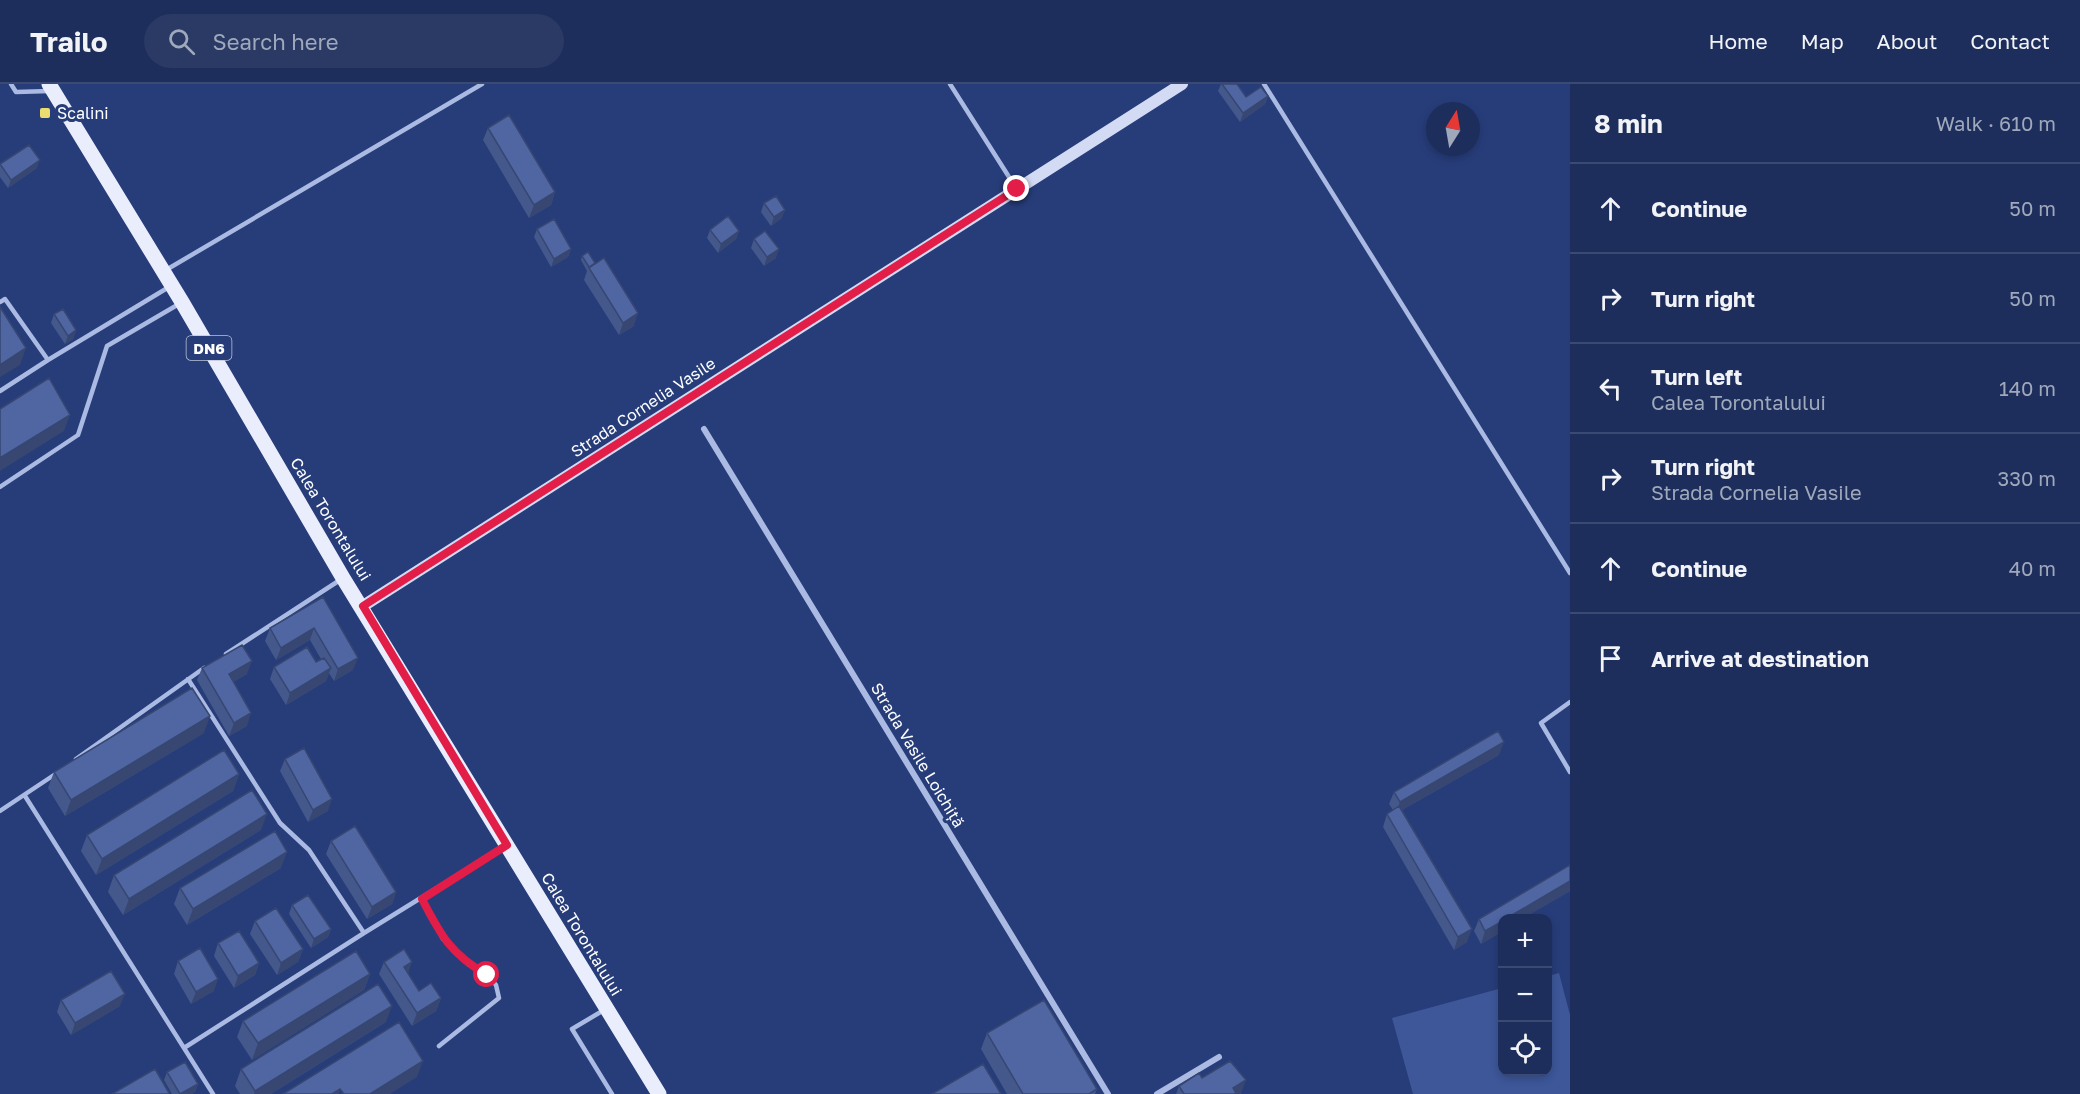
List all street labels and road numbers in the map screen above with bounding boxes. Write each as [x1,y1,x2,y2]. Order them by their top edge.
road number: DN6 [186,336,232,360]
street label: Strada Cornelia Vasile [567,353,719,461]
street label: Calea Torontalului [286,454,376,584]
street label: Strada Vasile Loichiță [867,679,969,831]
street label: Calea Torontalului [537,869,627,999]

